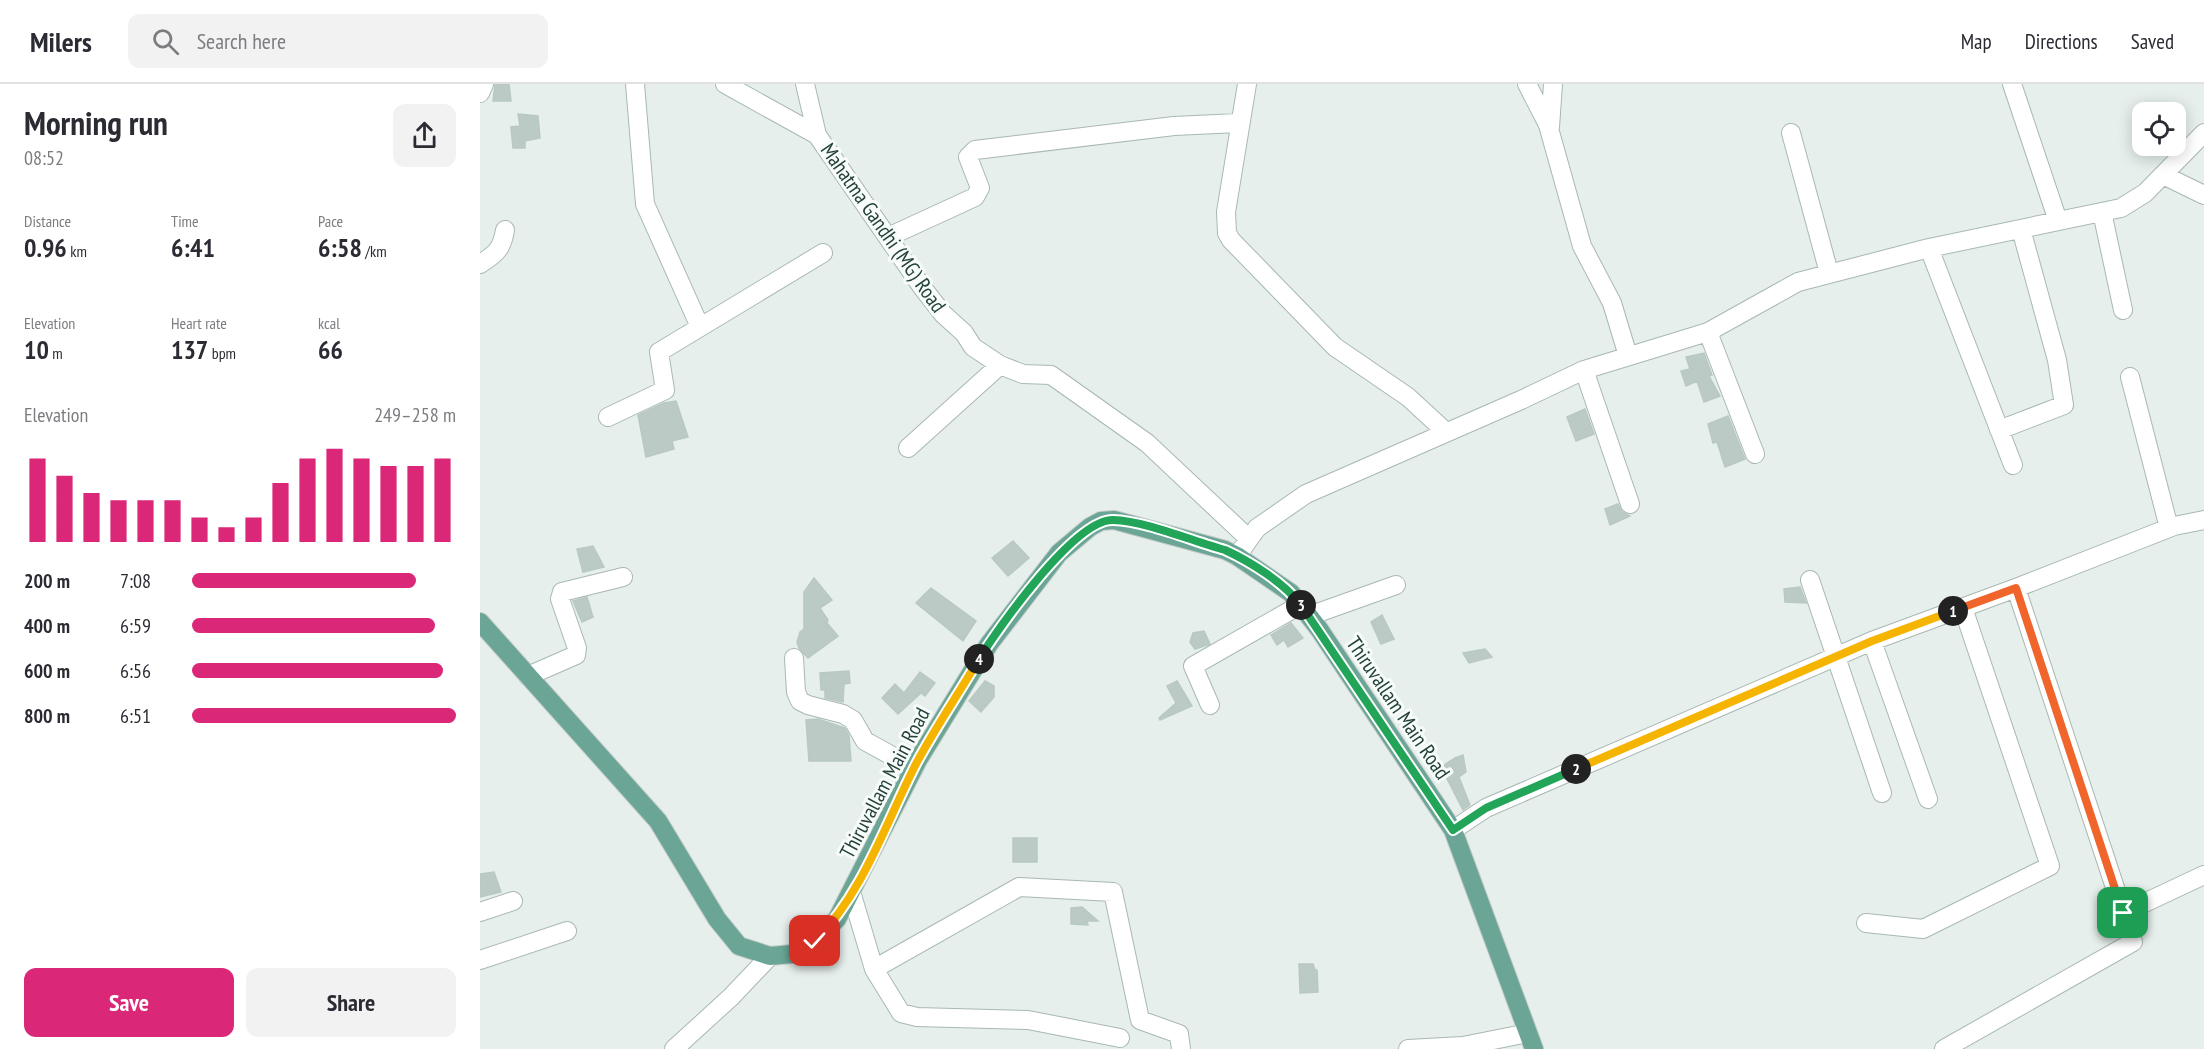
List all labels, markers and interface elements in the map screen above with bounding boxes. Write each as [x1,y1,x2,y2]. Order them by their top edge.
search box [128,14,548,68]
text: Milers [30,23,92,60]
icon: search [149,25,182,58]
text: Search here [197,27,286,55]
text: Map [1961,28,1992,55]
text: Directions [2025,28,2098,55]
text: Saved [2131,28,2174,55]
text: Morning run [24,101,168,144]
map controls [2132,102,2186,156]
button: locate [2132,102,2186,156]
button: share [393,104,456,167]
street label: Mahatma Gandhi (MG) Road [815,138,952,318]
text: 08:52 [24,145,64,171]
text: Distance [24,211,71,231]
text: Time [171,211,199,231]
text: Pace [318,211,343,231]
text: 0.96 [24,231,67,264]
text: 6:41 [171,231,215,264]
text: 6:58 [318,231,362,264]
text: km [67,241,87,261]
text: /km [362,241,387,261]
text: Elevation [24,313,75,333]
text: Heart rate [171,313,227,333]
text: kcal [318,313,340,333]
text: 10 [24,333,49,366]
text: 137 [171,333,208,366]
text: 66 [318,333,343,366]
text: m [49,343,63,363]
text: bpm [208,343,236,363]
text: Elevation [24,402,88,428]
text: 249–258 m [374,402,456,428]
text: 200 m [24,568,70,594]
text: 7:08 [120,568,151,594]
pin: 3 [1286,590,1316,620]
text: 3 [1297,595,1305,615]
pin: 1 [1938,596,1968,626]
text: 1 [1949,601,1957,621]
text: 400 m [24,613,70,639]
text: 6:59 [120,613,151,639]
street label: Thiruvallam Main Road [1341,631,1456,784]
pin: 4 [964,644,994,674]
text: 4 [975,649,983,669]
text: 600 m [24,658,70,684]
text: 6:56 [120,658,151,684]
text: 800 m [24,703,70,729]
text: 6:51 [120,703,151,729]
street label: Thiruvallam Main Road [833,703,936,863]
pin: 2 [1561,754,1591,784]
text: 2 [1572,759,1580,779]
pin [2097,887,2148,938]
icon: arrive [2106,896,2139,929]
pin [789,915,840,966]
icon: check [798,924,831,957]
button: Save [24,968,234,1037]
button: Share [246,968,456,1037]

